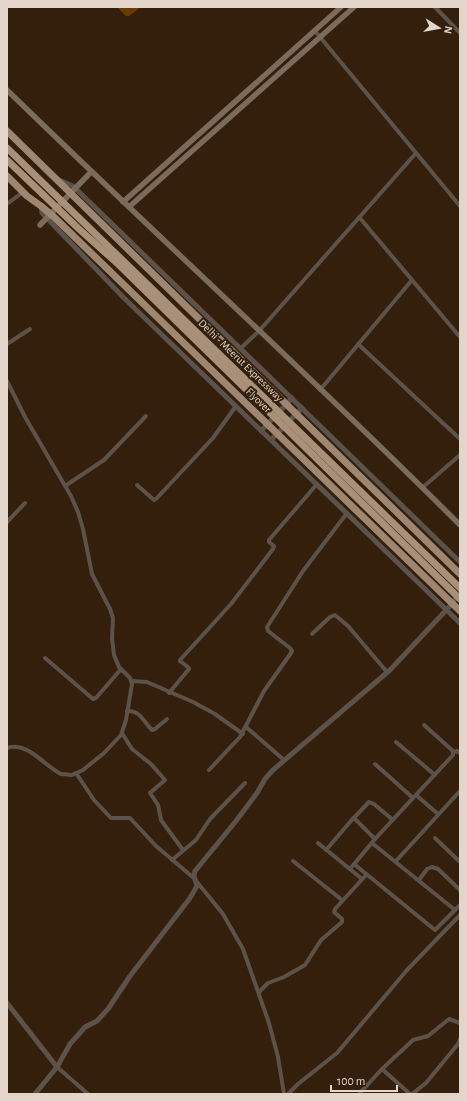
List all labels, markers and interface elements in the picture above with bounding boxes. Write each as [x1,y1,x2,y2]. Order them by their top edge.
north arrow [419,8,459,48]
text: N [442,25,454,35]
street label: Delhi - Meerut Expressway [196,317,285,404]
street label: Flyover [244,386,274,415]
scale bar [331,1067,397,1093]
text: 100 m [337,1075,365,1087]

